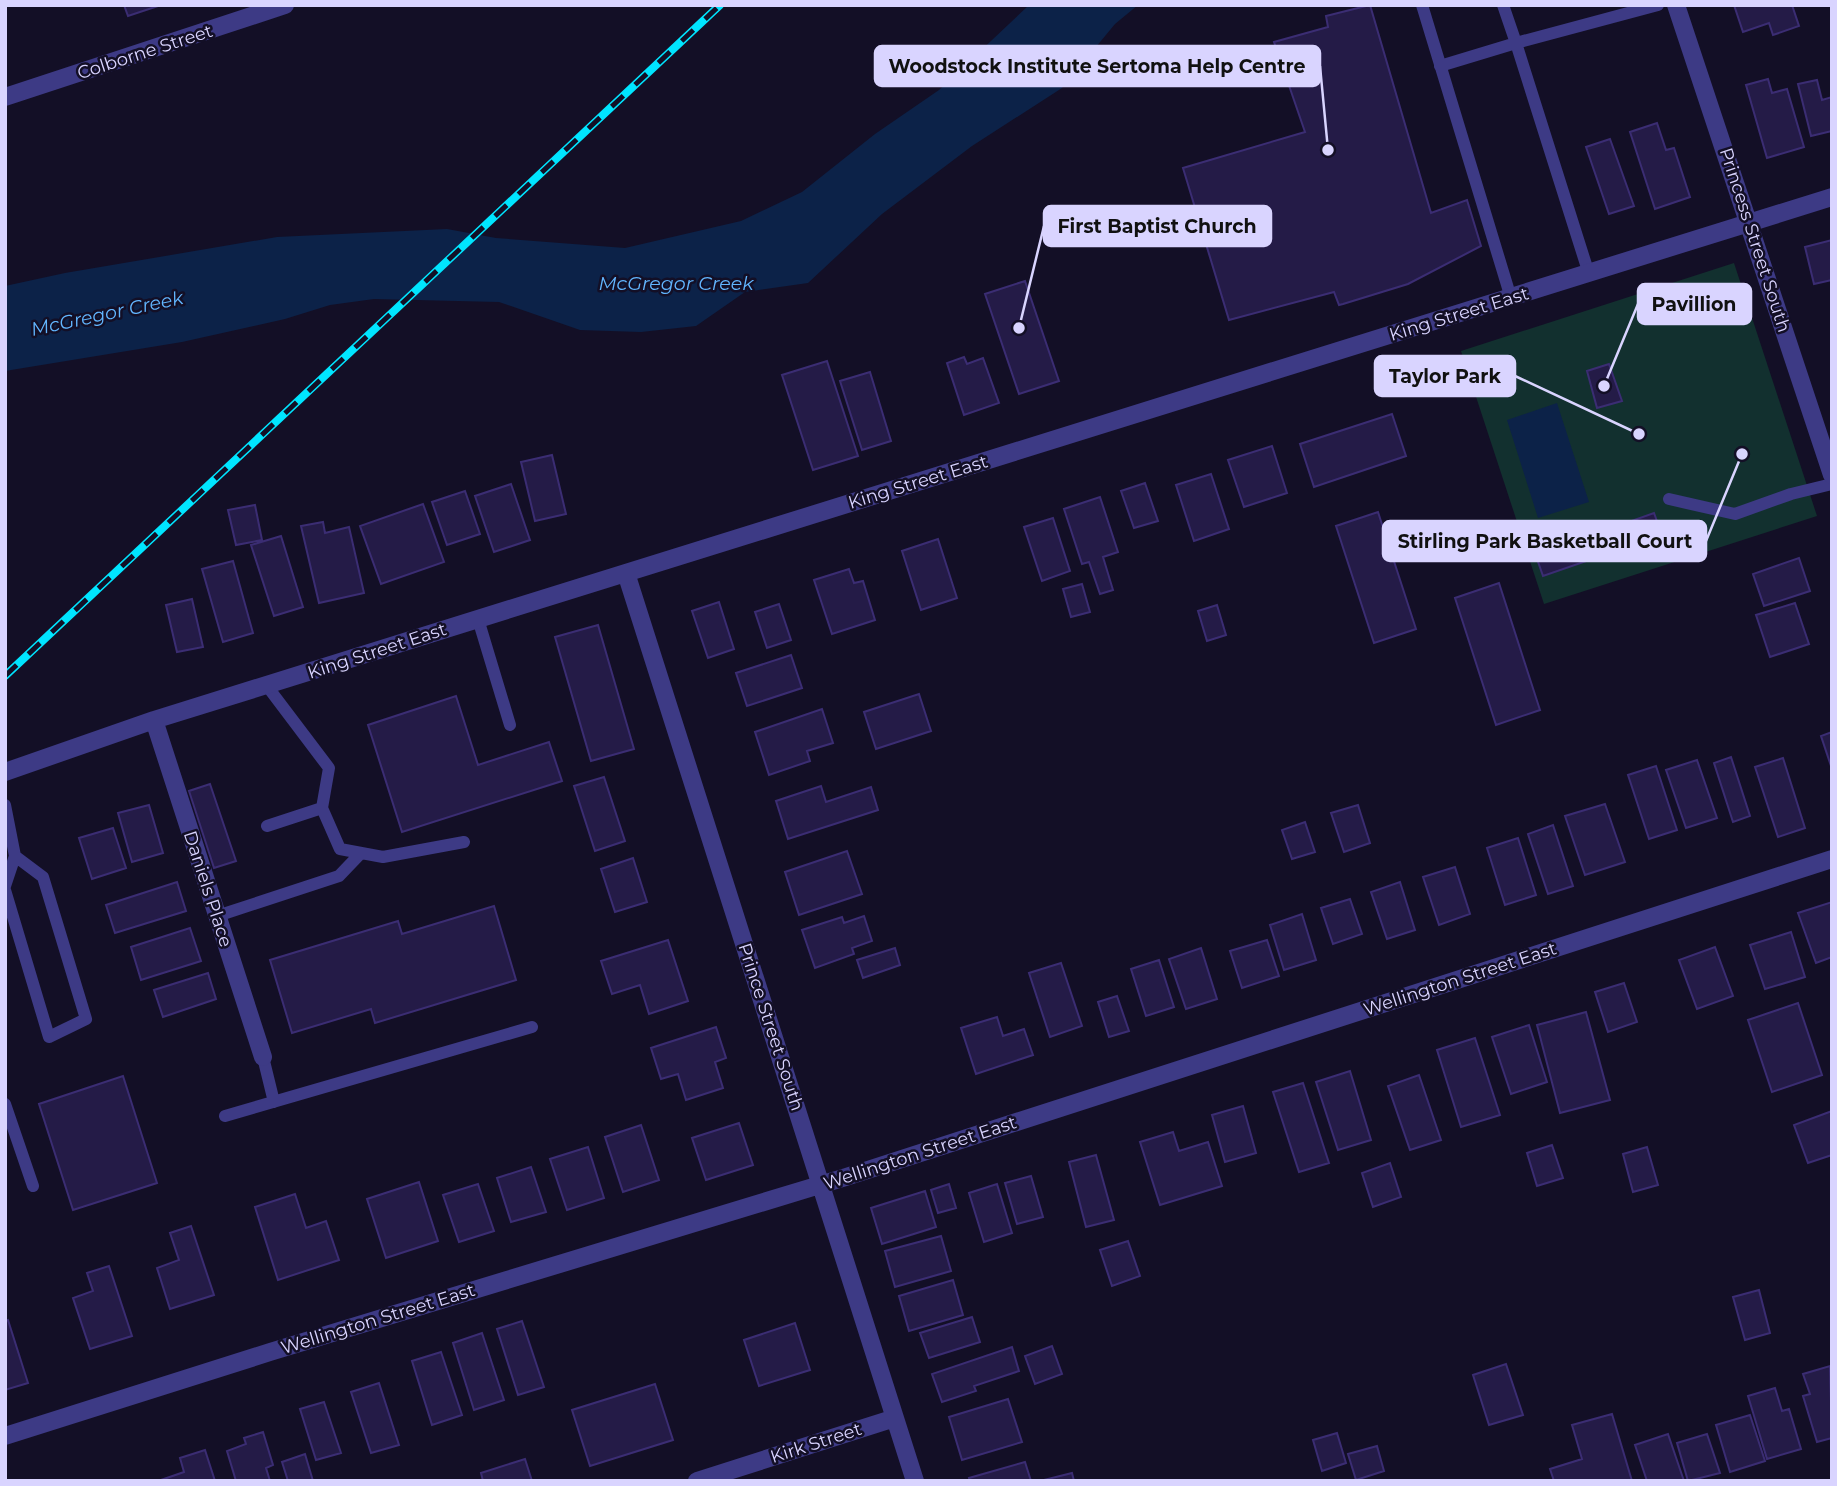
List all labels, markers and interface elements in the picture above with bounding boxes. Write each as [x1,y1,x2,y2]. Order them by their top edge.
street label: Colborne Street [74,20,216,84]
callout: Woodstock Institute Sertoma Help Centre [875,46,1320,86]
text: Woodstock Institute Sertoma Help Centre [889,55,1305,78]
street label: Princess Street South [1715,145,1795,335]
callout: First Baptist Church [1044,206,1271,246]
text: First Baptist Church [1057,215,1257,238]
water label: McGregor Creek [598,272,754,295]
street label: King Street East [1387,282,1531,346]
callout: Pavillion [1638,284,1751,324]
water label: McGregor Creek [29,286,186,341]
text: Pavillion [1652,293,1736,316]
callout: Taylor Park [1375,356,1515,396]
text: Taylor Park [1389,365,1501,388]
street label: King Street East [846,450,990,514]
callout: Stirling Park Basketball Court [1383,521,1706,561]
text: Stirling Park Basketball Court [1398,530,1692,553]
street label: King Street East [305,618,449,684]
street label: Daniels Place [179,828,237,950]
street label: Wellington Street East [1361,937,1559,1021]
street label: Prince Street South [733,940,809,1114]
street label: Wellington Street East [821,1111,1019,1195]
street label: Wellington Street East [278,1279,478,1359]
street label: Kirk Street [768,1418,864,1468]

